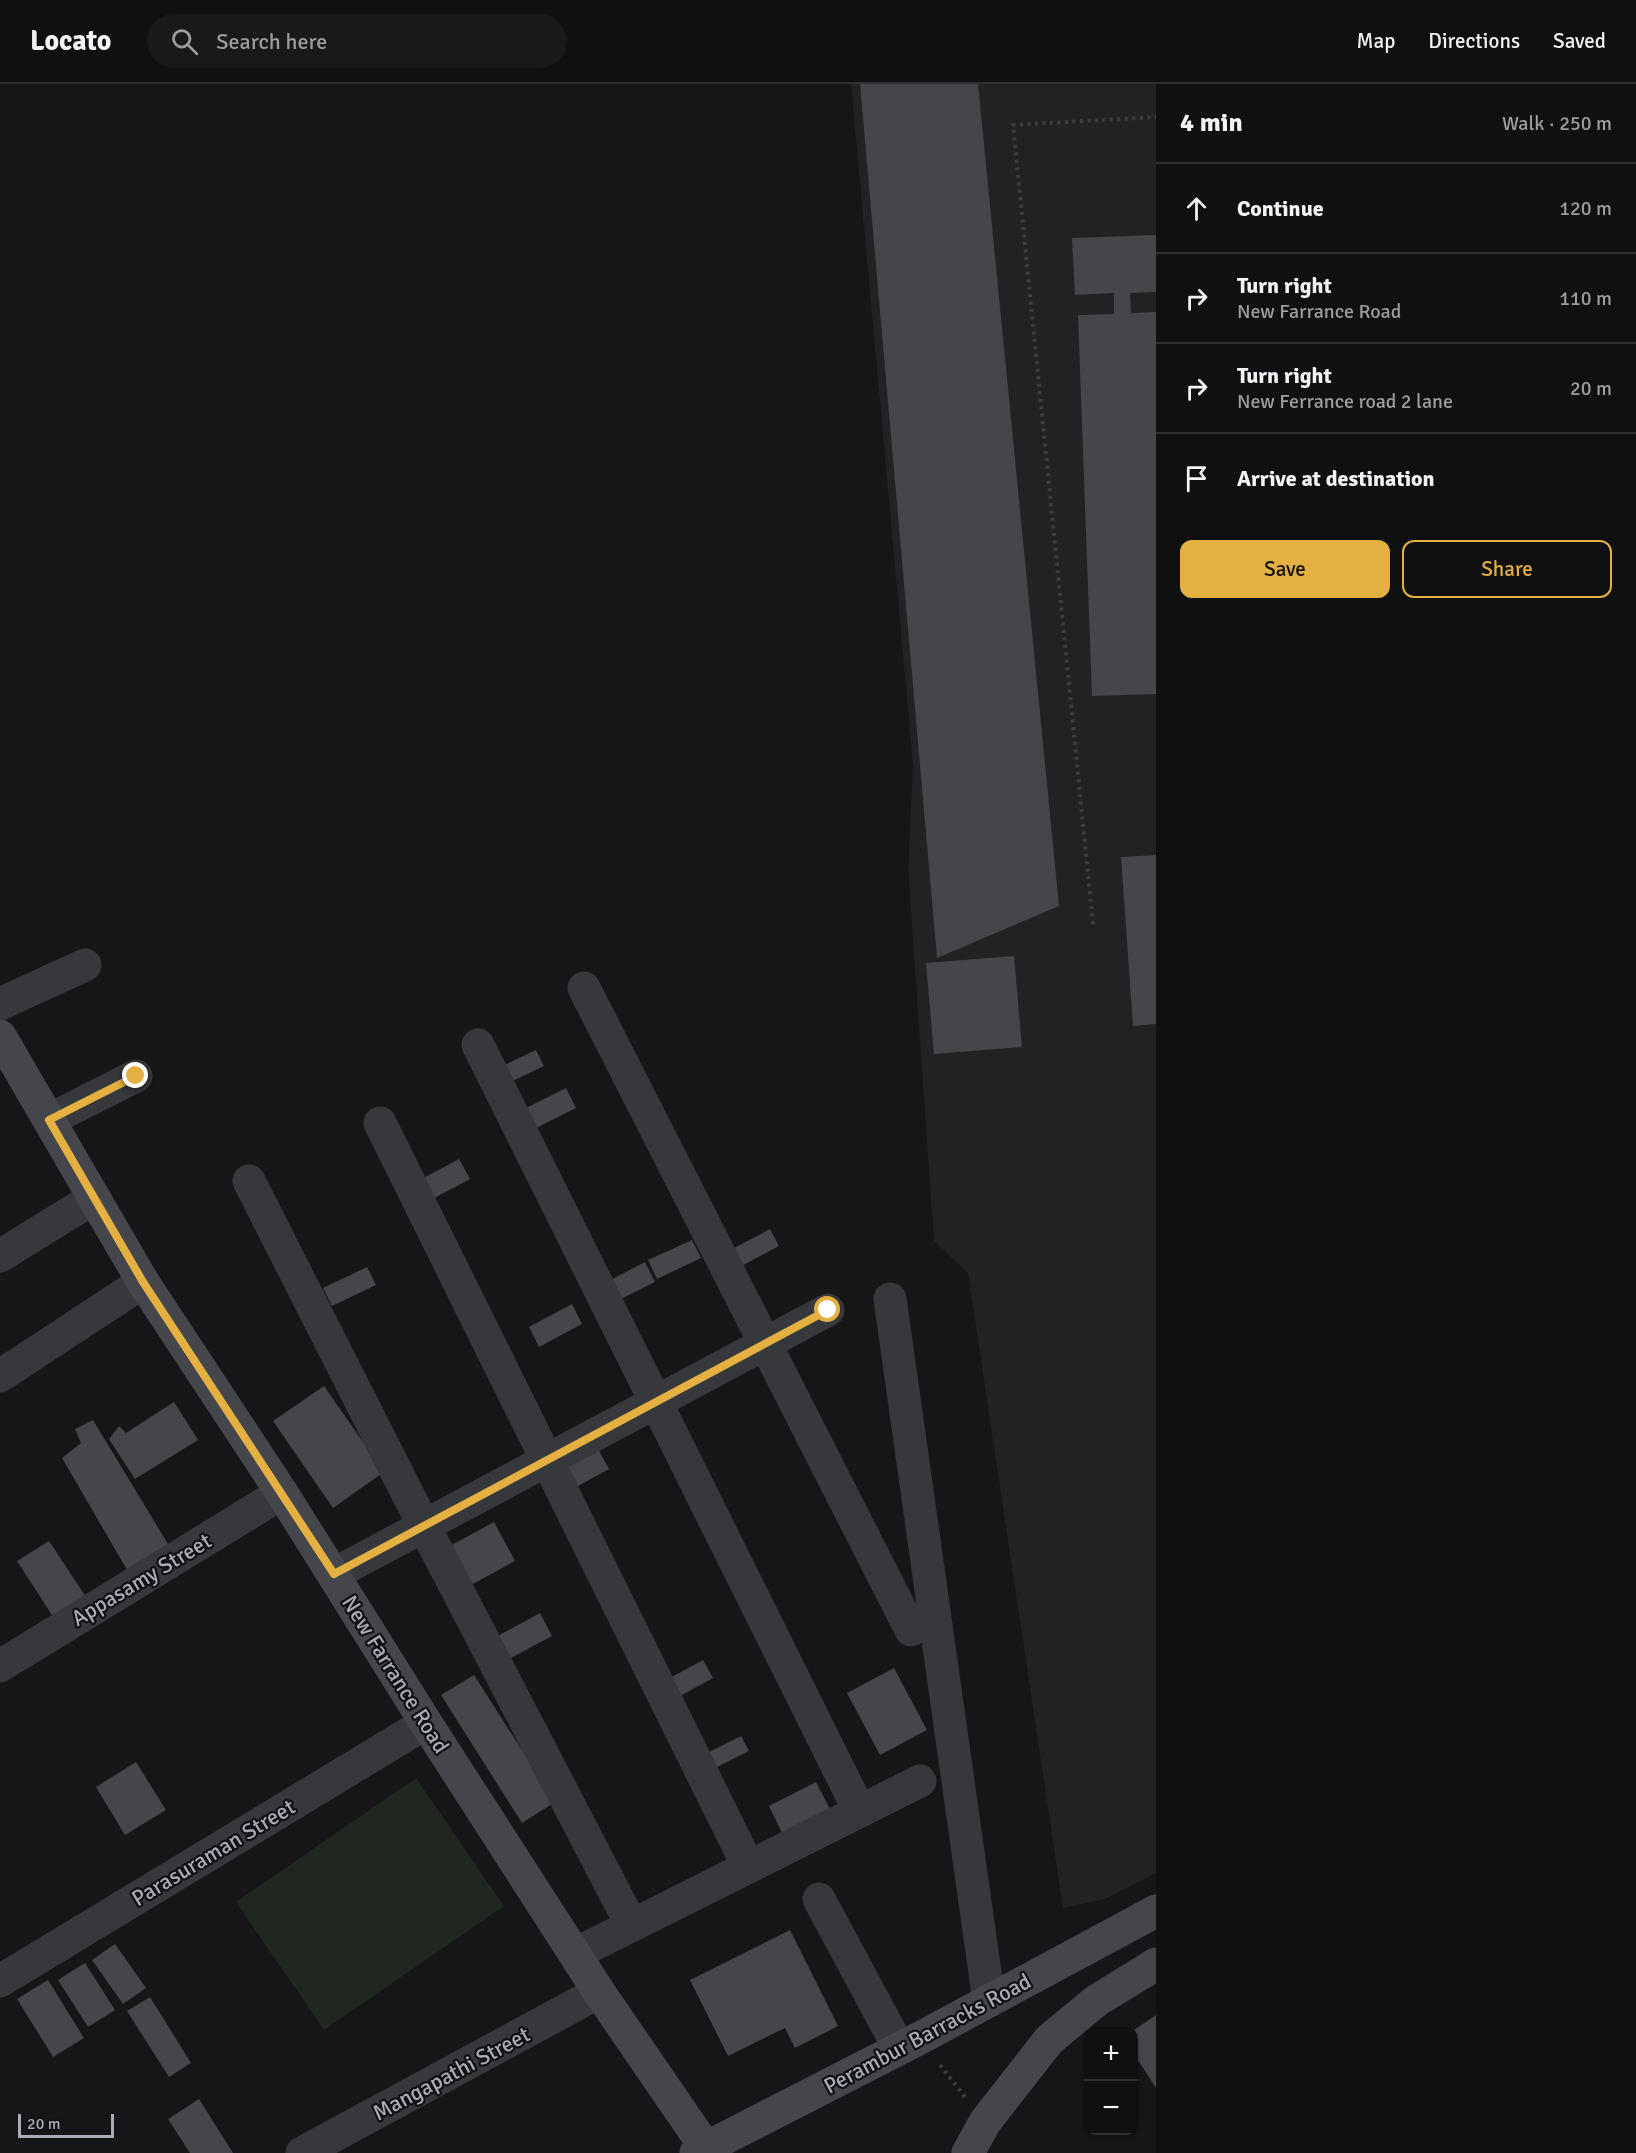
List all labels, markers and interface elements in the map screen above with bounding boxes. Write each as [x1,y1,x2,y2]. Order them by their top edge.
search box [147,14,567,68]
text: Locato [30,24,111,58]
icon: search [168,25,201,58]
text: Search here [216,28,327,55]
text: Map [1357,28,1395,54]
text: Directions [1428,28,1520,54]
text: Saved [1553,28,1606,54]
text: 4 min [1180,107,1243,139]
text: Walk · 250 m [1502,111,1612,136]
icon: ahead [1180,192,1213,225]
text: Continue [1237,195,1324,222]
text: 120 m [1559,196,1612,221]
text: Turn right [1237,272,1332,299]
icon: right [1180,282,1213,315]
text: 110 m [1559,286,1612,311]
text: New Farrance Road [1237,299,1401,324]
text: Turn right [1237,362,1332,389]
icon: right [1180,372,1213,405]
text: 20 m [1570,376,1612,401]
text: New Ferrance road 2 lane [1237,389,1453,414]
icon: arrive [1180,462,1213,495]
text: Arrive at destination [1237,465,1434,492]
button: Save [1180,540,1390,598]
button: Share [1402,540,1612,598]
route end [122,1062,148,1088]
route start [814,1296,840,1322]
street label: Appasamy Street [66,1527,216,1632]
street label: New Farrance Road [336,1590,455,1758]
street label: Parasuraman Street [127,1793,300,1912]
street label: Perambur Barracks Road [819,1967,1035,2099]
street label: Mangapathi Street [368,2021,535,2126]
map controls [1084,2027,1138,2135]
button: + [1084,2027,1138,2081]
button: − [1084,2081,1138,2135]
scale bar [18,2111,114,2138]
text: 20 m [27,2114,61,2134]

